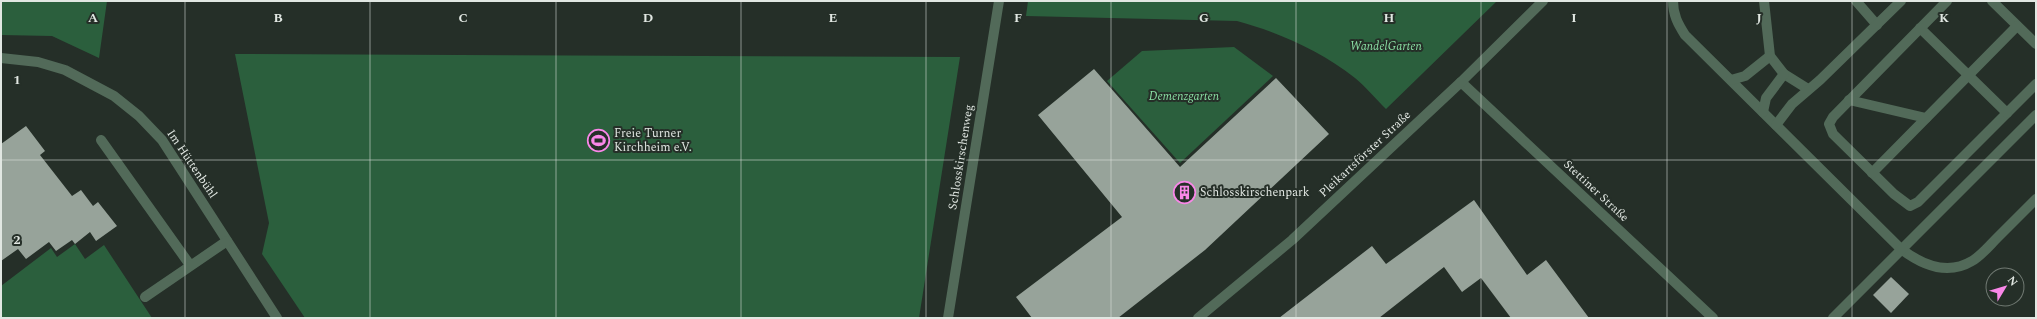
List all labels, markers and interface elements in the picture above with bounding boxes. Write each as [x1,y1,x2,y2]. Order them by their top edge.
text: A [88,8,98,28]
text: B [273,8,283,28]
text: C [458,8,468,28]
text: D [643,8,653,28]
text: E [829,8,838,28]
text: F [1014,8,1022,28]
text: G [1199,8,1209,28]
text: H [1384,8,1395,28]
text: I [1571,8,1577,28]
text: J [1756,8,1762,28]
text: K [1939,8,1949,28]
park label: WandelGarten [1350,37,1423,56]
text: 1 [13,70,21,90]
park label: Demenzgarten [1149,87,1220,106]
street label: Schlosskirschenweg [943,103,979,211]
street label: Pleikartsförster Straße [1315,106,1416,202]
place label: Freie Turner Kirchheim e.V. [614,124,692,157]
street label: Im Hüttenbühl [162,126,222,202]
sports icon: Freie Turner Kirchheim e.V. [586,127,612,153]
street label: Stettiner Straße [1559,155,1633,227]
building icon: Schlosskirschenpark [1171,179,1197,205]
place label: Schlosskirschenpark [1200,183,1310,202]
text: 2 [13,230,21,250]
north arrow [1985,267,2025,307]
text: N [2003,272,2022,290]

